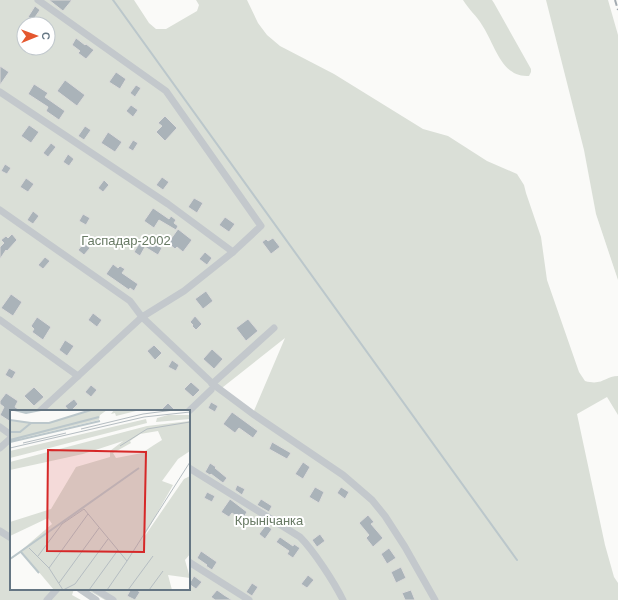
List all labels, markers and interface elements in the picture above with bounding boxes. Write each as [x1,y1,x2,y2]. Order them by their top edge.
north arrow [16,16,56,56]
text: С [40,32,52,40]
park label: Гаспадар-2002 [81,233,171,248]
inset map [10,410,190,590]
park label: Крынічанка [235,513,304,528]

